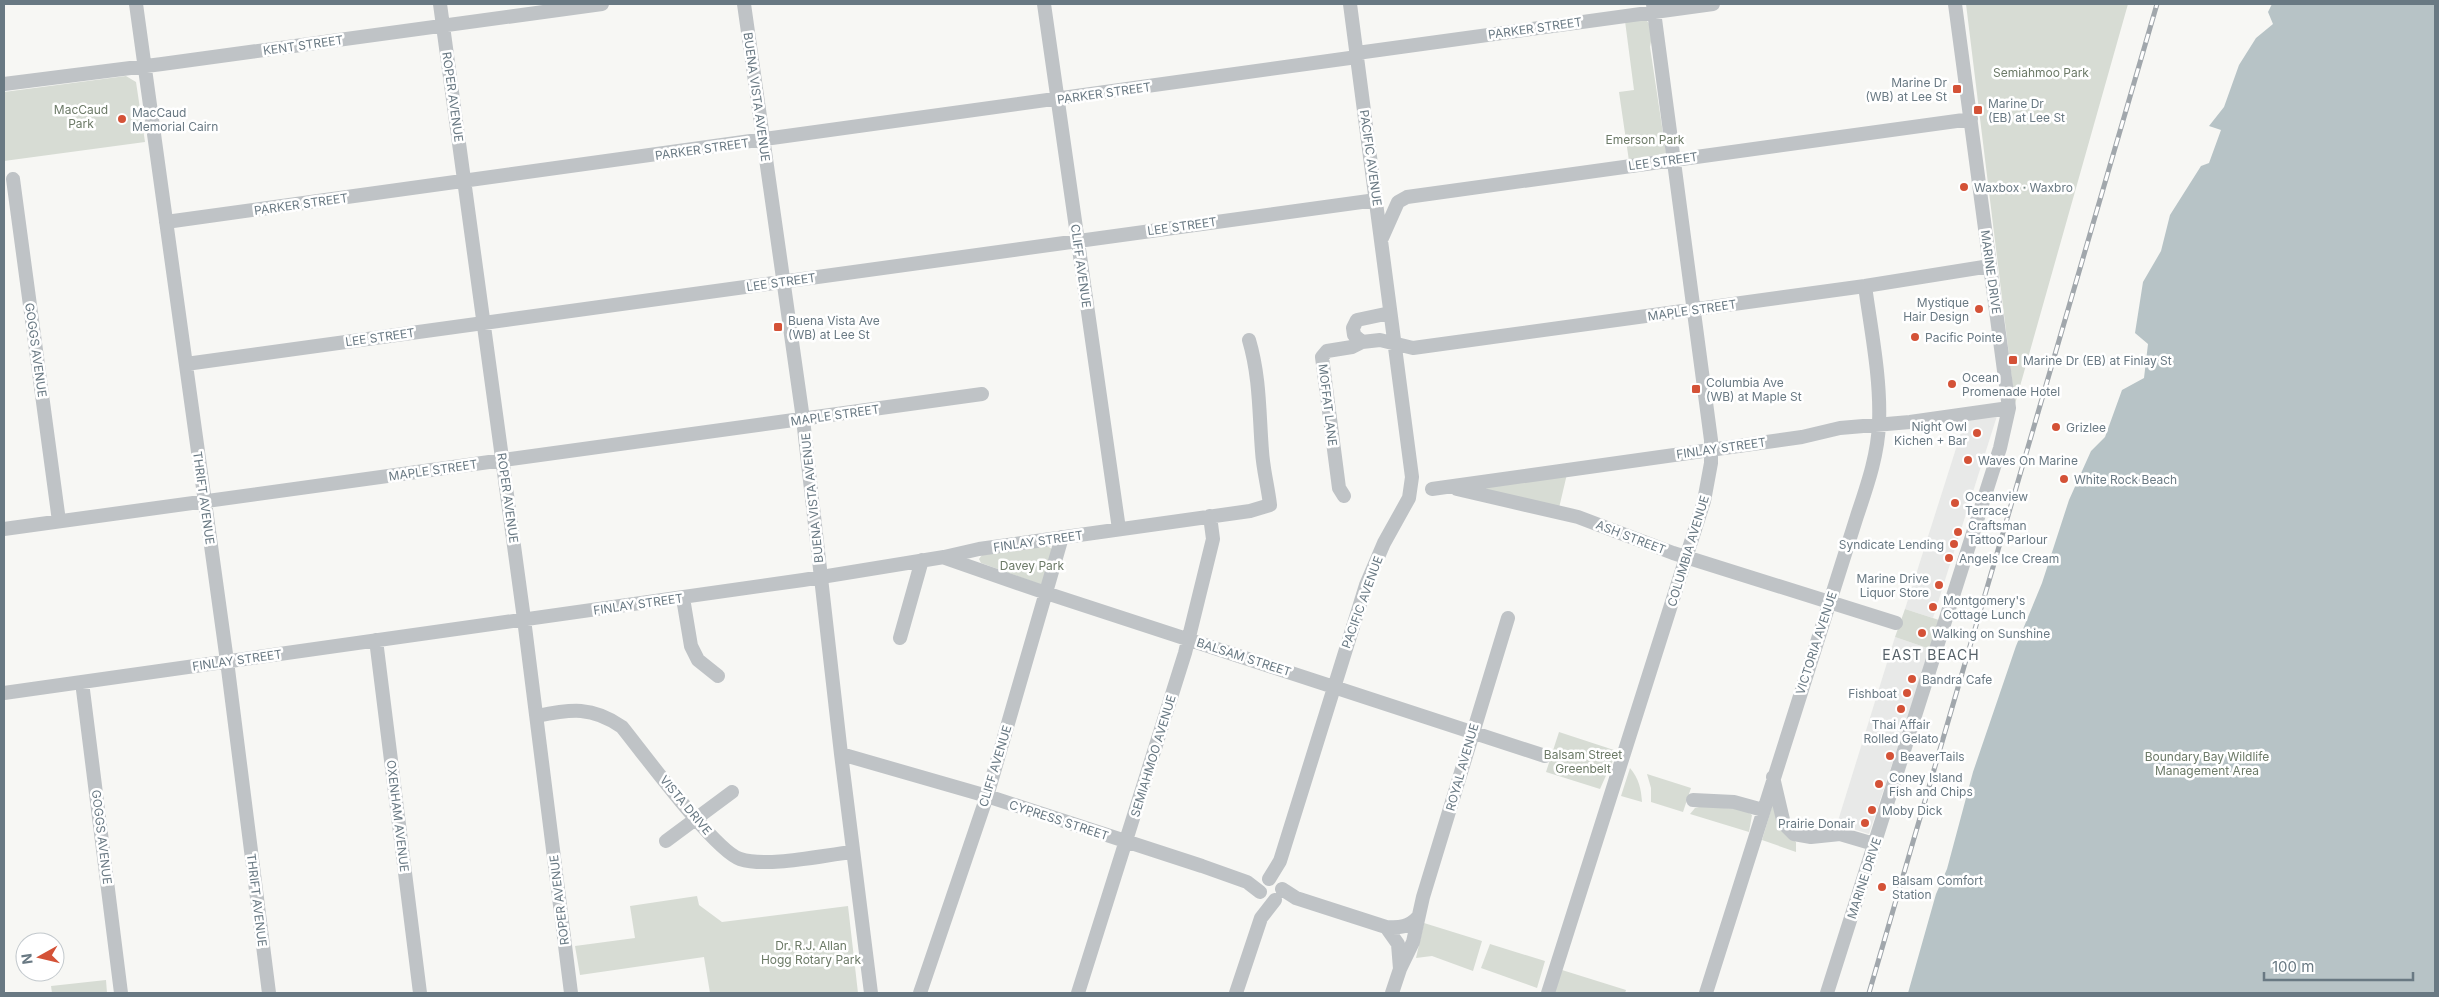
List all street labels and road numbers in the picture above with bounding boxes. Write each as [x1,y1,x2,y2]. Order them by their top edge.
street label: PARKER STREET [1487,14,1583,42]
street label: BUENA VISTA AVENUE [740,31,774,163]
street label: KENT STREET [262,32,344,58]
street label: ROPER AVENUE [439,51,467,143]
street label: PARKER STREET [1056,79,1152,107]
street label: PACIFIC AVENUE [1357,109,1385,207]
street label: PARKER STREET [654,135,750,163]
street label: LEE STREET [1627,149,1699,173]
street label: PARKER STREET [253,190,349,218]
street label: LEE STREET [1146,214,1218,238]
street label: CLIFF AVENUE [1068,223,1094,309]
street label: MARINE DRIVE [1978,229,2004,315]
street label: LEE STREET [745,270,817,294]
street label: MAPLE STREET [1647,296,1738,324]
street label: GOGGS AVENUE [22,302,50,398]
street label: LEE STREET [344,325,416,349]
street label: MOFFAT LANE [1316,363,1340,447]
street label: MAPLE STREET [790,401,881,429]
street label: BUENA VISTA AVENUE [798,432,826,564]
street label: FINLAY STREET [1675,434,1767,462]
street label: THRIFT AVENUE [190,450,218,546]
street label: ROPER AVENUE [494,452,522,544]
street label: MAPLE STREET [388,456,479,484]
street label: COLUMBIA AVENUE [1664,494,1712,608]
street label: ASH STREET [1594,517,1668,557]
street label: FINLAY STREET [992,527,1084,555]
street label: PACIFIC AVENUE [1338,554,1386,650]
street label: FINLAY STREET [592,590,684,618]
street label: VICTORIA AVENUE [1792,590,1840,696]
street label: BALSAM STREET [1195,635,1293,679]
street label: FINLAY STREET [191,646,283,674]
street label: SEMIAHMOO AVENUE [1127,693,1179,819]
street label: ROYAL AVENUE [1442,722,1482,812]
street label: CLIFF AVENUE [975,723,1015,809]
street label: OXENHAM AVENUE [384,759,412,873]
street label: VISTA DRIVE [657,772,715,838]
street label: GOGGS AVENUE [89,789,115,885]
street label: CYPRESS STREET [1007,797,1111,843]
street label: MARINE DRIVE [1844,835,1884,921]
street label: THRIFT AVENUE [244,852,270,948]
street label: ROPER AVENUE [546,854,572,946]

